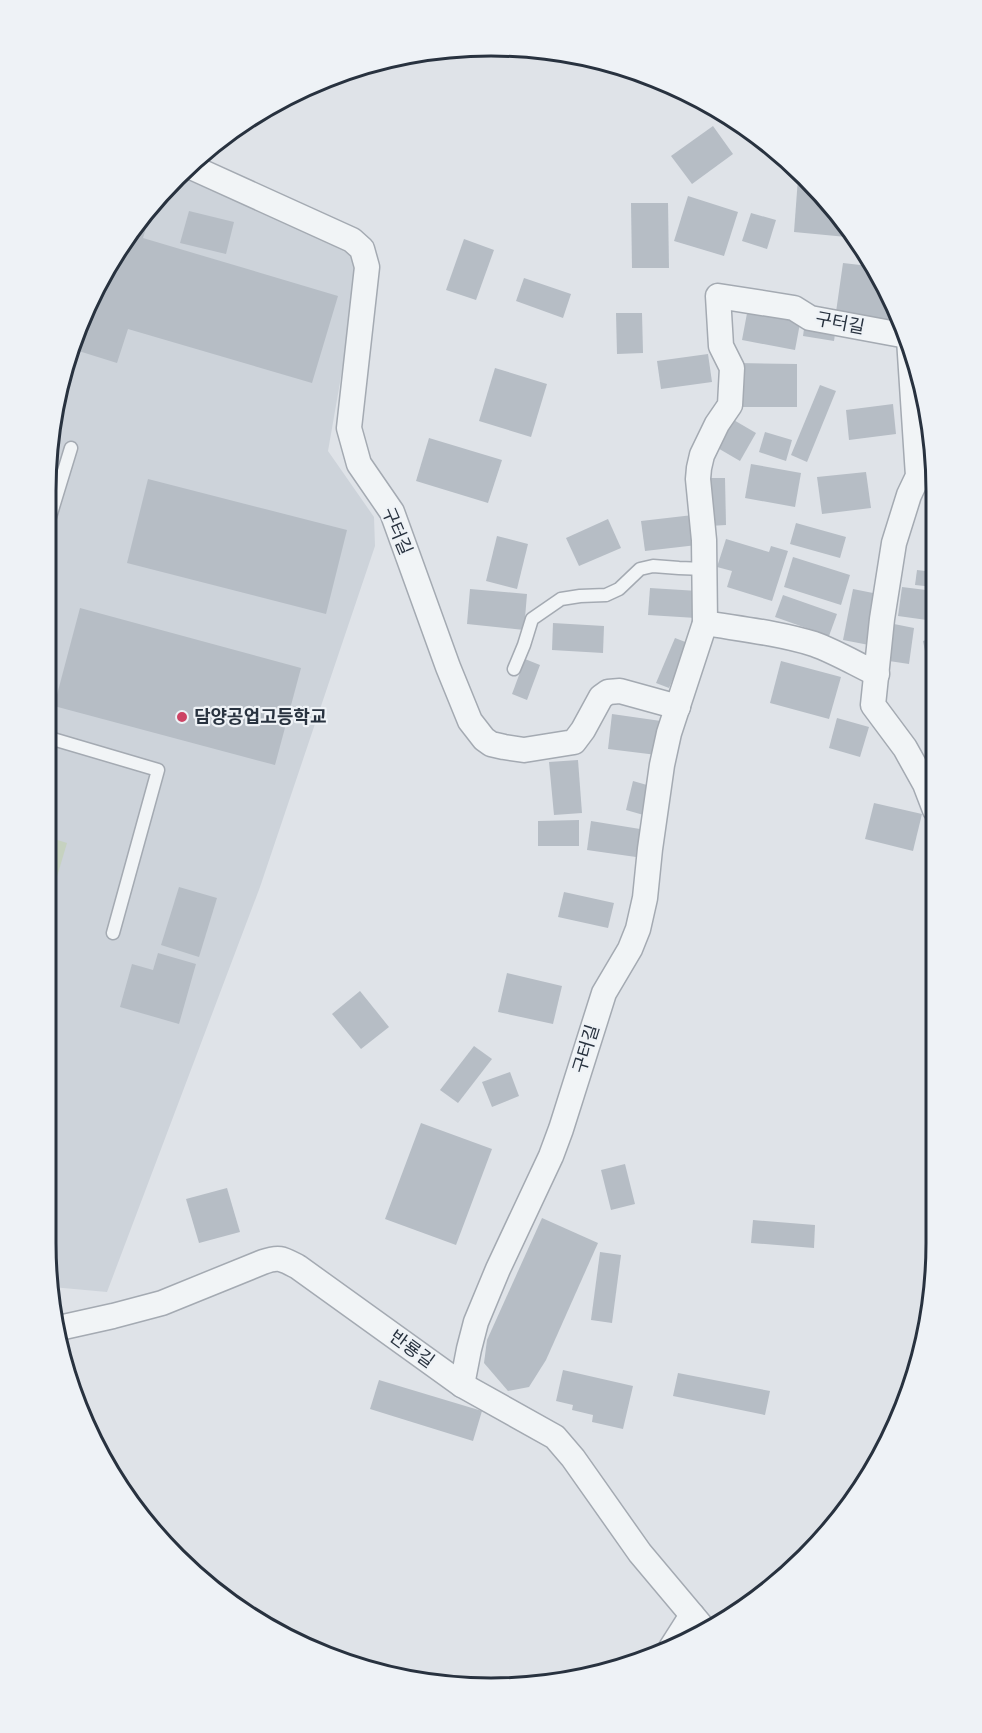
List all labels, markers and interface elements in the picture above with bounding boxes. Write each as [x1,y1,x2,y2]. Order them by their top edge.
street label: 구터길 [814,306,867,338]
street label: 구터길 [378,503,418,558]
place label: 담양공업고등학교 [194,705,326,727]
marker: 담양공업고등학교 [175,710,189,724]
street label: 구터길 [567,1022,603,1076]
street label: 반룡길 [386,1325,439,1372]

